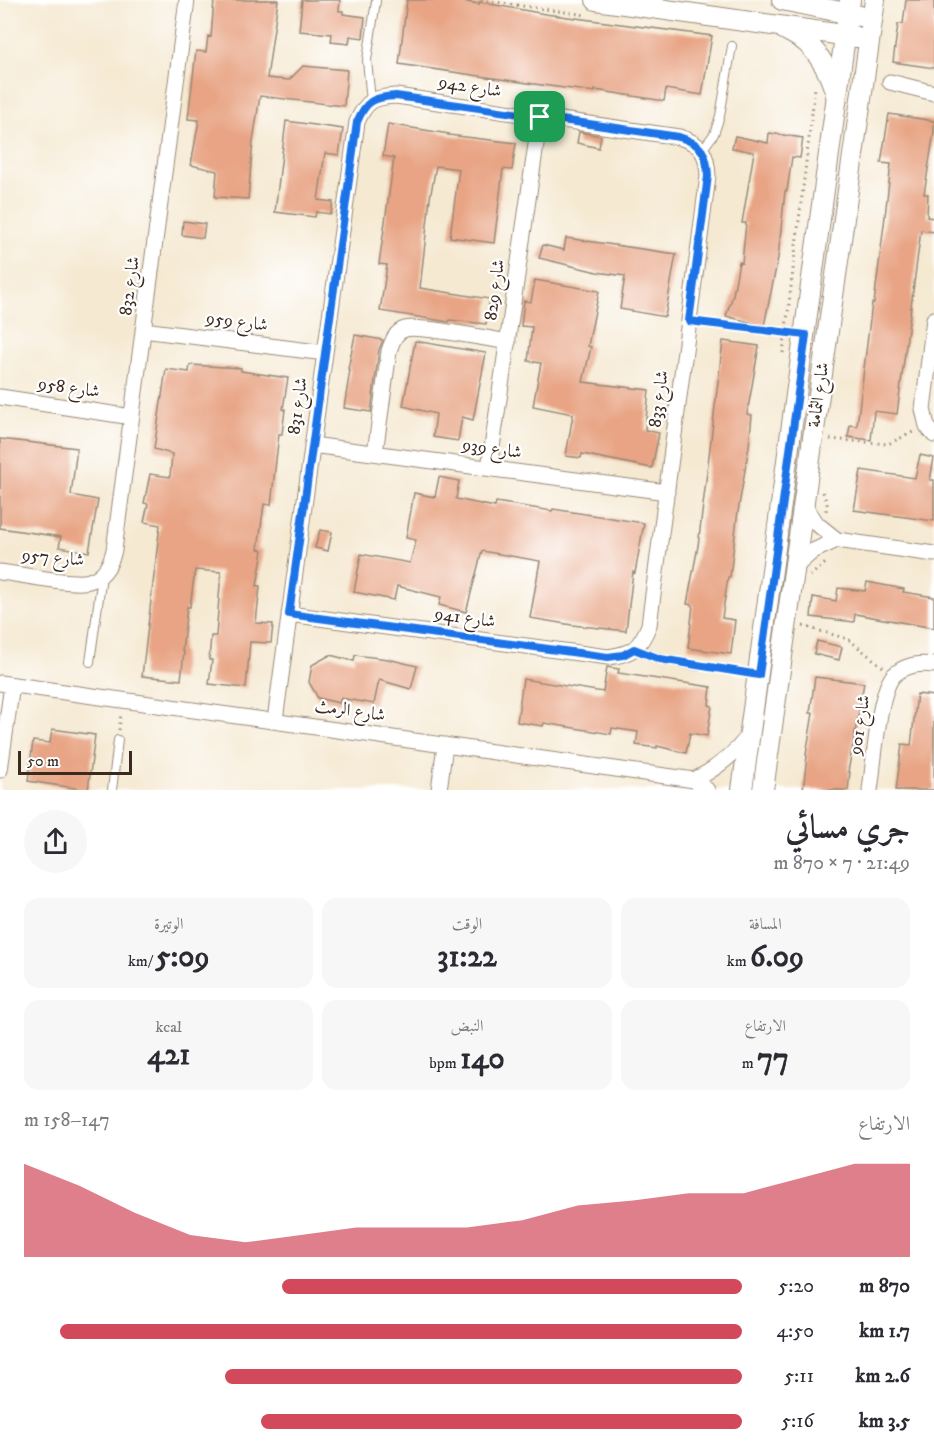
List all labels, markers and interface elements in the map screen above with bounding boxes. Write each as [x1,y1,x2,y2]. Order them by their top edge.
street label: شارع 942 [436,71,503,106]
pin [514,91,565,142]
icon: arrive [523,100,556,133]
street label: شارع 832 [115,255,148,318]
street label: شارع 829 [480,258,513,323]
street label: شارع 959 [204,307,269,340]
street label: شارع الثمامة [804,361,837,430]
street label: شارع 833 [644,369,677,429]
street label: شارع 958 [35,373,101,406]
street label: شارع 831 [283,376,316,436]
street label: شارع 939 [459,434,523,467]
street label: شارع 957 [20,544,85,575]
street label: شارع 941 [432,603,497,636]
street label: شارع 901 [844,693,879,758]
street label: شارع الرمث [313,695,387,730]
scale bar [18,748,132,776]
text: 50 m [27,751,59,771]
text: جري مسائي [785,808,910,849]
button: share [24,810,87,873]
text: 21:49 · 7 × 870 m [773,851,910,876]
text: الوتيرة [154,914,183,934]
text: الوقت [452,914,482,934]
text: المسافة [749,914,782,934]
text: 5:09 [156,939,209,976]
text: 31:22 [437,939,497,976]
text: 6.09 [750,939,804,976]
text: /km [128,951,156,971]
text: km [727,951,750,971]
text: النبض [451,1016,484,1036]
text: الارتفاع [745,1016,786,1036]
text: kcal [156,1017,182,1037]
text: 421 [147,1037,190,1074]
text: 140 [460,1041,505,1078]
text: 77 [757,1041,789,1078]
text: bpm [429,1053,460,1073]
text: m [742,1053,757,1073]
text: 147–158 m [24,1108,110,1133]
text: الارتفاع [858,1112,910,1137]
text: 5:20 [778,1274,814,1299]
text: 870 m [859,1274,910,1299]
text: 4:50 [777,1319,814,1344]
text: 1.7 km [859,1319,910,1344]
text: 5:11 [784,1364,814,1389]
text: 2.6 km [855,1364,910,1389]
text: 5:16 [781,1409,814,1434]
text: 3.5 km [859,1409,910,1434]

